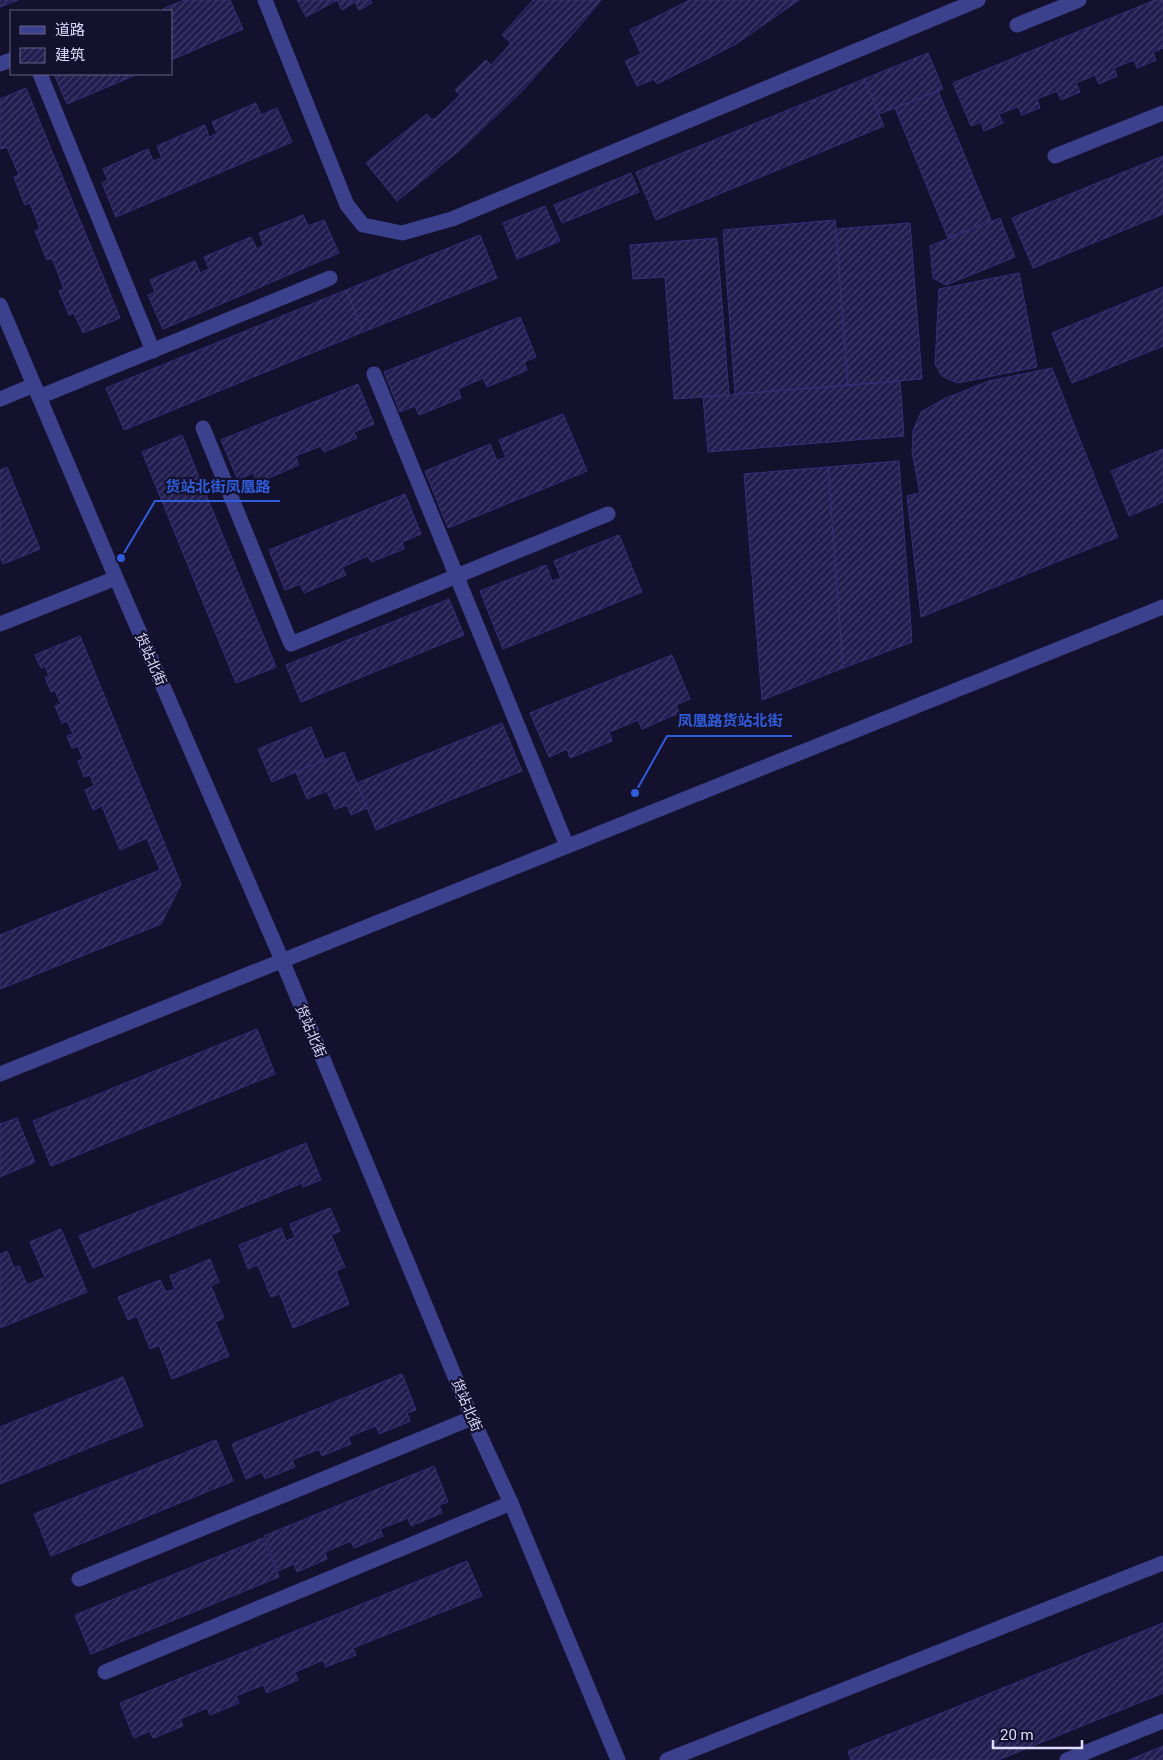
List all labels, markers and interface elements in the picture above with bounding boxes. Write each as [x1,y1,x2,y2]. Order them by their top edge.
legend [10,10,172,75]
text: 道路 [55,21,85,39]
text: 建筑 [55,46,85,64]
callout: 货站北街凤凰路 [155,471,280,501]
text: 货站北街凤凰路 [165,478,271,496]
street label: 货站北街 [132,630,170,688]
callout: 凤凰路货站北街 [667,706,792,736]
text: 凤凰路货站北街 [677,712,783,730]
street label: 货站北街 [293,1002,329,1060]
street label: 货站北街 [449,1376,485,1434]
scale bar [993,1718,1082,1750]
text: 20 m [1000,1726,1034,1744]

